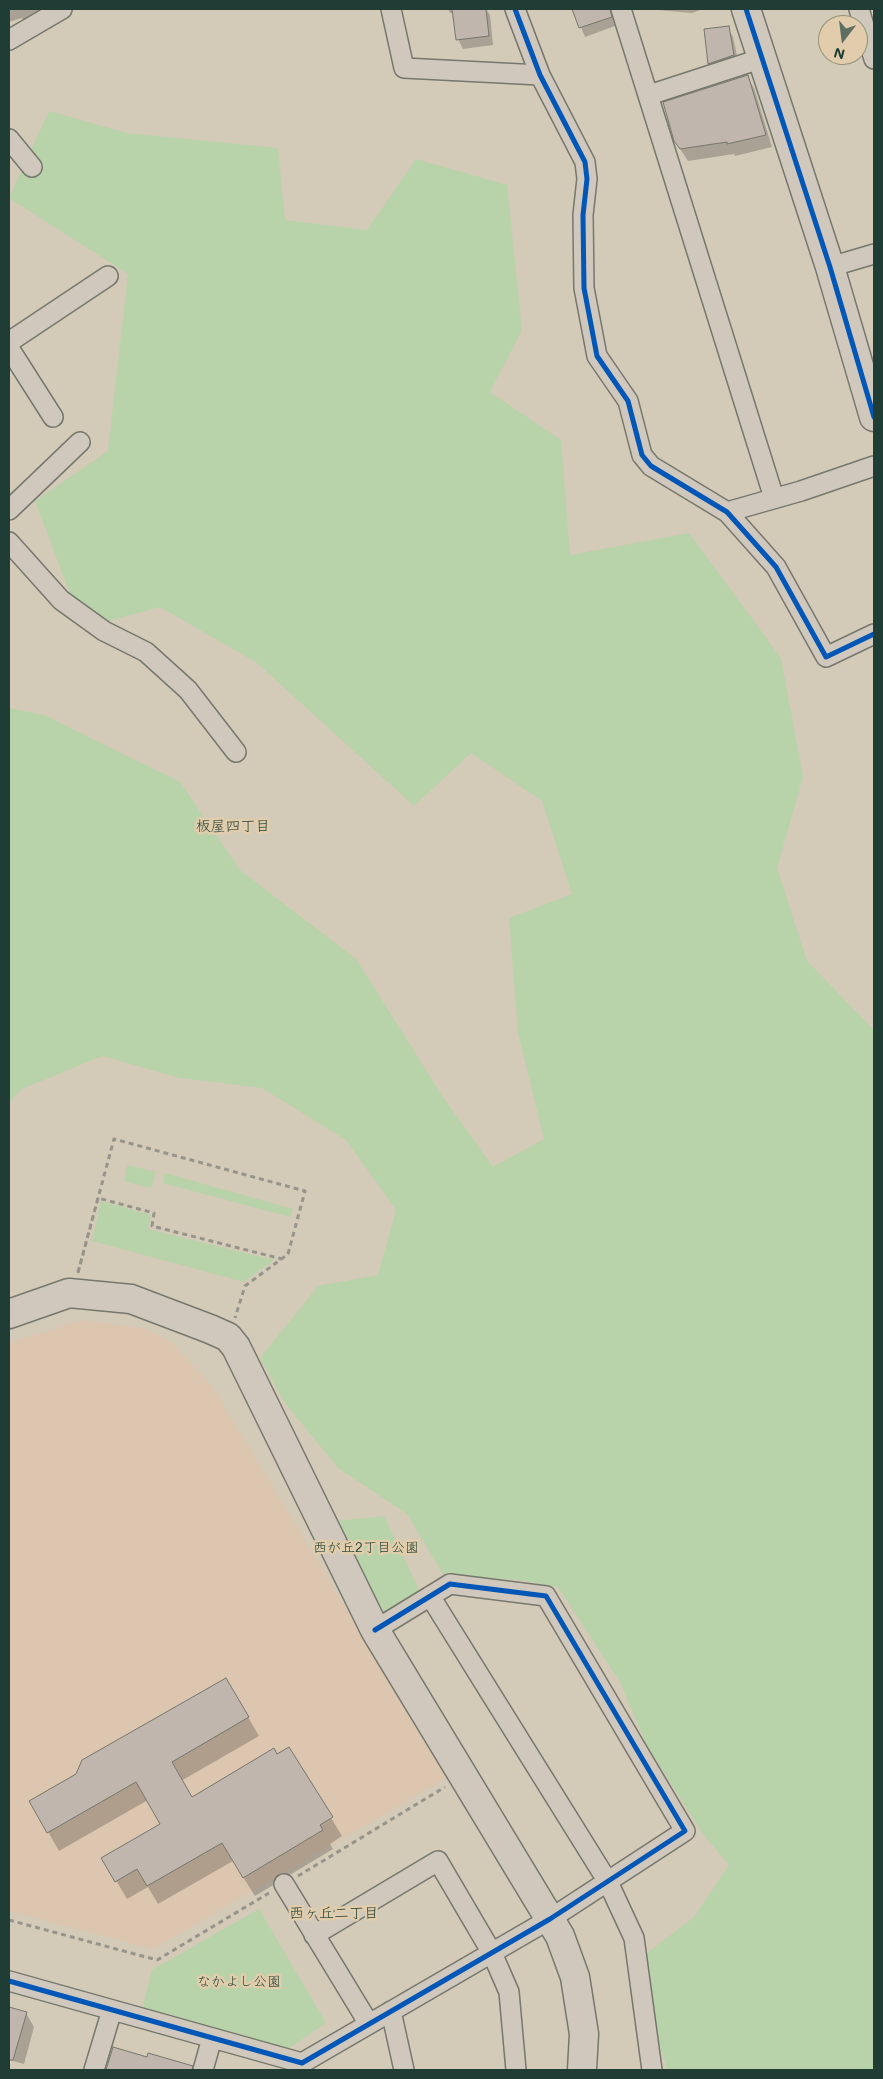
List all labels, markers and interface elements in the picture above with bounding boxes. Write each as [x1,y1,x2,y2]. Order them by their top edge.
north arrow [818,15,868,65]
text: N [832,43,847,65]
district label: 板屋四丁目 [196,817,270,835]
park label: 西が丘2丁目公園 [313,1540,419,1556]
district label: 西ヶ丘二丁目 [289,1904,379,1922]
park label: なかよし公園 [197,1974,281,1990]

